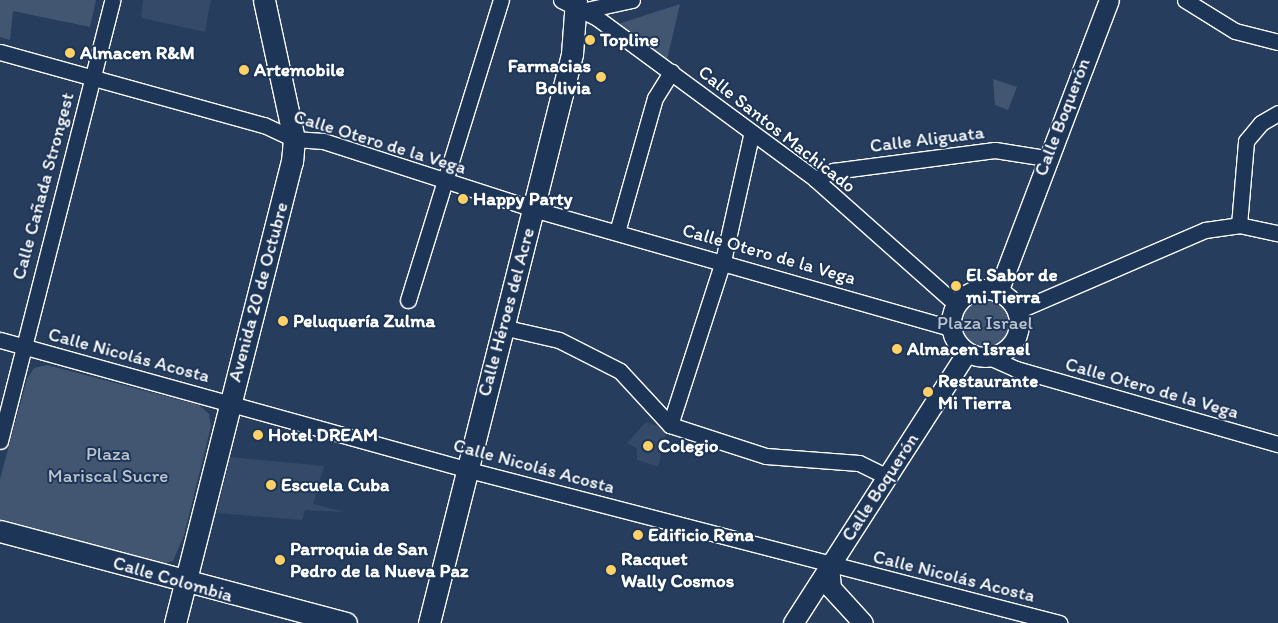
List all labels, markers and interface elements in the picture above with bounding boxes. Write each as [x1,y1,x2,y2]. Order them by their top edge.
place label: Topline [600,29,659,51]
marker: Topline [584,34,596,46]
place label: Almacen R&M [80,42,195,64]
marker: Almacen R&M [64,47,76,59]
place label: Farmacias Bolivia [508,55,591,99]
street label: Calle Boquerón [1029,55,1095,179]
place label: Artemobile [254,59,345,81]
street label: Calle Santos Machicado [693,60,861,198]
marker: Artemobile [238,64,250,76]
marker: Farmacias Bolivia [595,71,607,83]
street label: Calle Cañada Strongest [7,90,79,282]
street label: Calle Otero de la Vega [291,105,469,179]
street label: Calle Aliguata [868,121,986,157]
place label: Happy Party [473,188,573,210]
marker: Happy Party [457,193,469,205]
street label: Avenida 20 de Octubre [223,199,293,385]
street label: Calle Otero de la Vega [680,218,858,290]
street label: Calle Héroes del Acre [472,225,540,399]
place label: El Sabor de mi Tierra [966,264,1057,308]
marker: El Sabor de mi Tierra [950,280,962,292]
place label: Peluquería Zulma [293,310,435,332]
park label: Plaza Israel [937,312,1033,334]
marker: Peluquería Zulma [277,315,289,327]
street label: Calle Nicolás Acosta [46,322,212,388]
place label: Almacen Israel [907,338,1030,360]
marker: Almacen Israel [891,343,903,355]
street label: Calle Otero de la Vega [1063,352,1241,424]
place label: Restaurante Mi Tierra [938,370,1038,414]
marker: Restaurante Mi Tierra [922,386,934,398]
place label: Hotel DREAM [268,424,378,446]
street label: Calle Boquerón [836,428,924,546]
marker: Hotel DREAM [252,429,264,441]
street label: Calle Nicolás Acosta [451,433,617,499]
place label: Colegio [658,435,719,457]
marker: Colegio [642,440,654,452]
park label: Plaza Mariscal Sucre [48,443,168,487]
place label: Escuela Cuba [281,474,389,496]
marker: Escuela Cuba [265,479,277,491]
place label: Edificio Rena [648,524,754,546]
marker: Edificio Rena [632,529,644,541]
place label: Parroquia de San Pedro de la Nueva Paz [290,538,468,582]
street label: Calle Nicolás Acosta [871,545,1037,607]
place label: Racquet Wally Cosmos [621,548,734,592]
street label: Calle Colombia [111,551,235,607]
marker: Parroquia de San Pedro de la Nueva Paz [274,554,286,566]
marker: Racquet Wally Cosmos [605,564,617,576]

